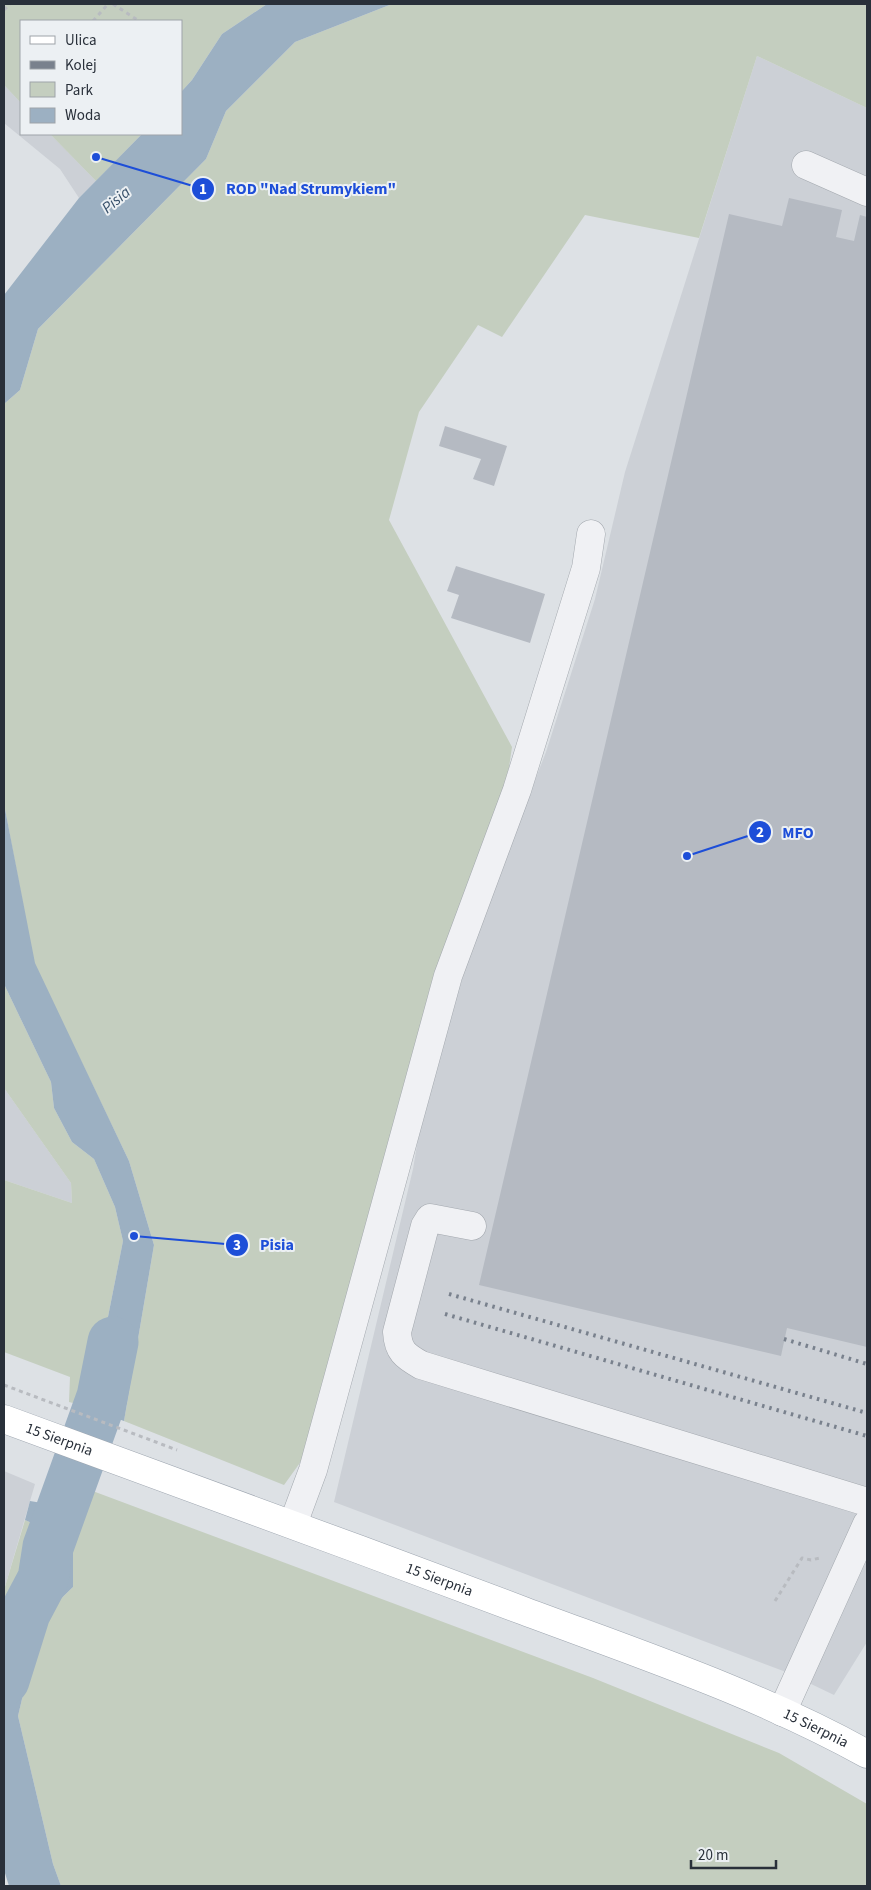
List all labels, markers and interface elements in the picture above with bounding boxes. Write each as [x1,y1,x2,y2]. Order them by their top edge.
legend [20,20,182,135]
text: Ulica [65,30,96,51]
text: Kolej [65,55,97,76]
text: Park [65,80,94,101]
text: Woda [65,105,101,126]
callout: ROD "Nad Strumykiem" [191,173,406,204]
text: ROD "Nad Strumykiem" [226,178,396,200]
text: 1 [199,179,207,200]
water label: Pisia [97,181,135,219]
callout: MFO [747,816,824,847]
text: 2 [756,822,764,843]
text: MFO [782,822,814,844]
callout: Pisia [225,1229,304,1260]
text: Pisia [260,1234,294,1256]
text: 3 [233,1235,241,1256]
street label: 15 Sierpnia [23,1417,96,1461]
street label: 15 Sierpnia [403,1557,476,1601]
street label: 15 Sierpnia [780,1703,852,1753]
scale bar [691,1838,776,1870]
text: 20 m [698,1845,728,1866]

